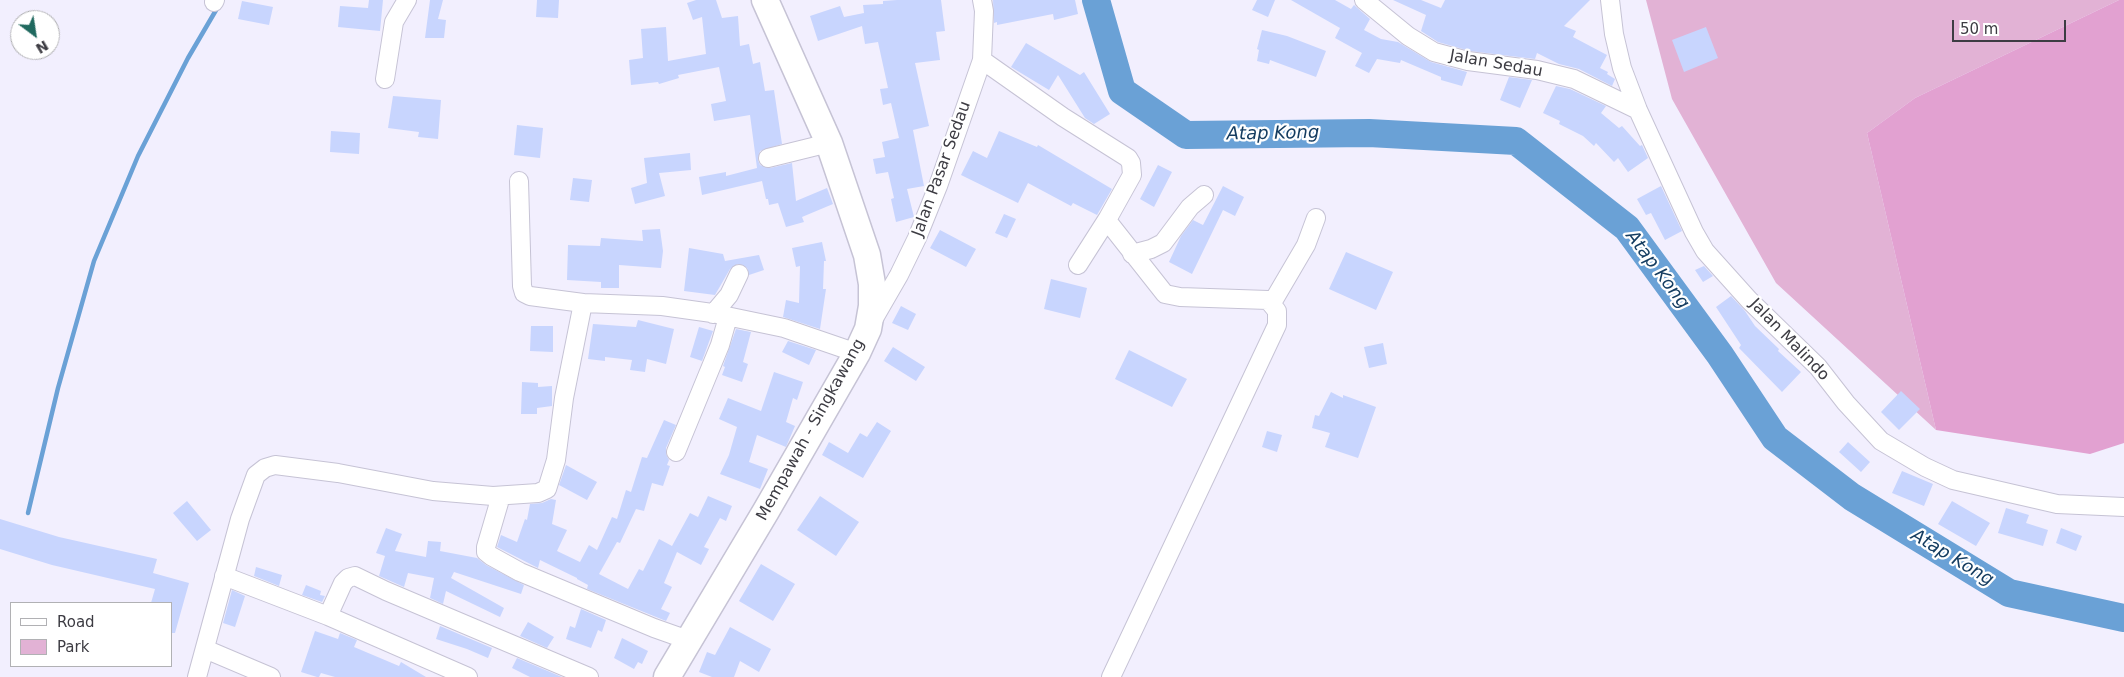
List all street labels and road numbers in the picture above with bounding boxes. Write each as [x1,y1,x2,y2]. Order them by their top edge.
street label: Jalan Sedau [1448,46,1544,82]
street label: Jalan Pasar Sedau [909,99,975,239]
street label: Jalan Malindo [1745,295,1833,385]
street label: Mempawah - Singkawang [753,336,869,524]

